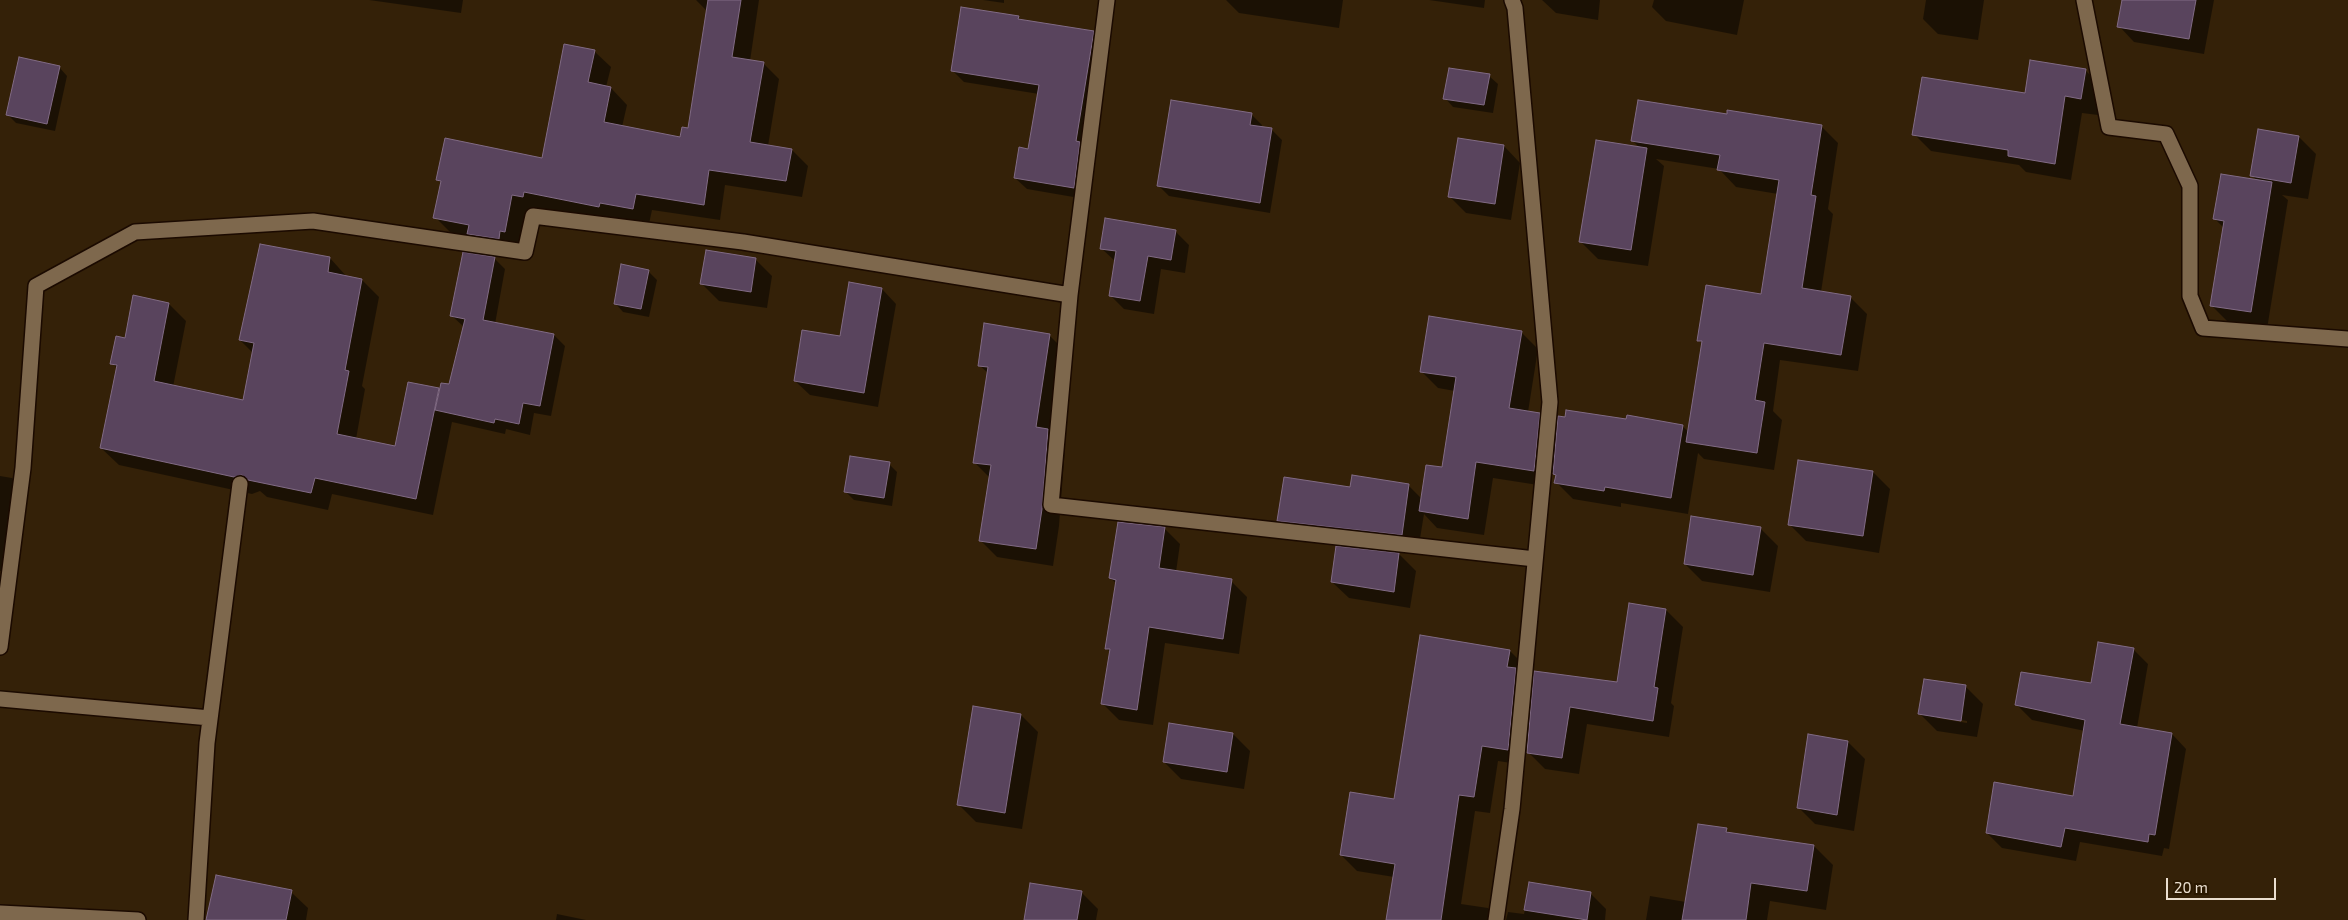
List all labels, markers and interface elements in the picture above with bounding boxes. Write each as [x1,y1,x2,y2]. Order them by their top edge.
scale bar [2168,868,2278,900]
text: 20 m [2174,878,2208,896]

